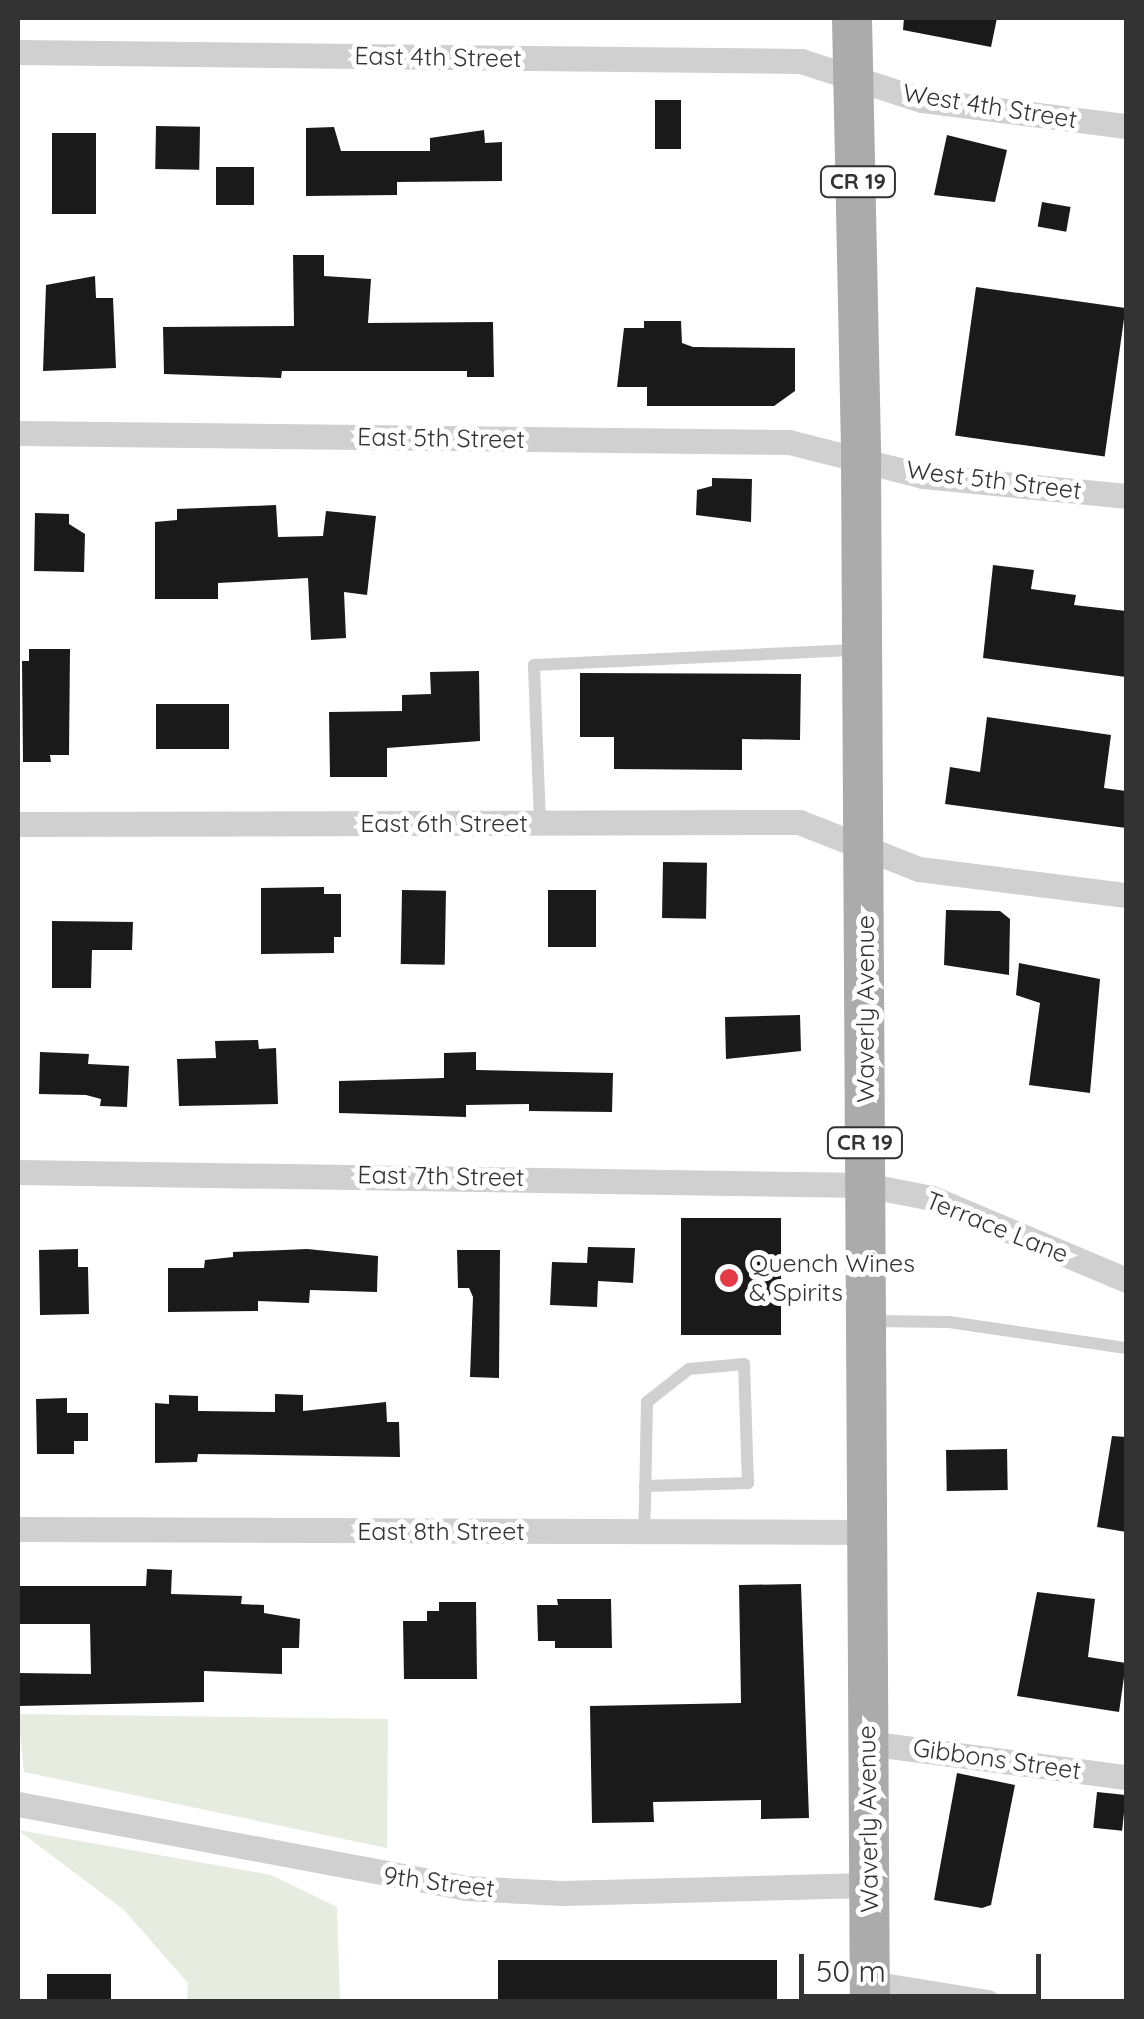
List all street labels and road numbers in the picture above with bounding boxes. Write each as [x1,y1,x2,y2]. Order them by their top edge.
street label: East 4th Street [354,41,522,73]
street label: West 4th Street [901,77,1079,135]
road number: CR 19 [818,165,898,199]
street label: East 5th Street [357,422,525,454]
street label: West 5th Street [905,454,1083,506]
street label: East 6th Street [360,808,528,838]
street label: Waverly Avenue [850,915,880,1103]
road number: CR 19 [825,1126,905,1160]
street label: East 7th Street [357,1160,525,1192]
street label: Terrace Lane [921,1185,1073,1269]
street label: East 8th Street [357,1516,525,1546]
street label: Waverly Avenue [851,1725,885,1913]
street label: Gibbons Street [911,1732,1083,1786]
street label: 9th Street [382,1860,496,1904]

